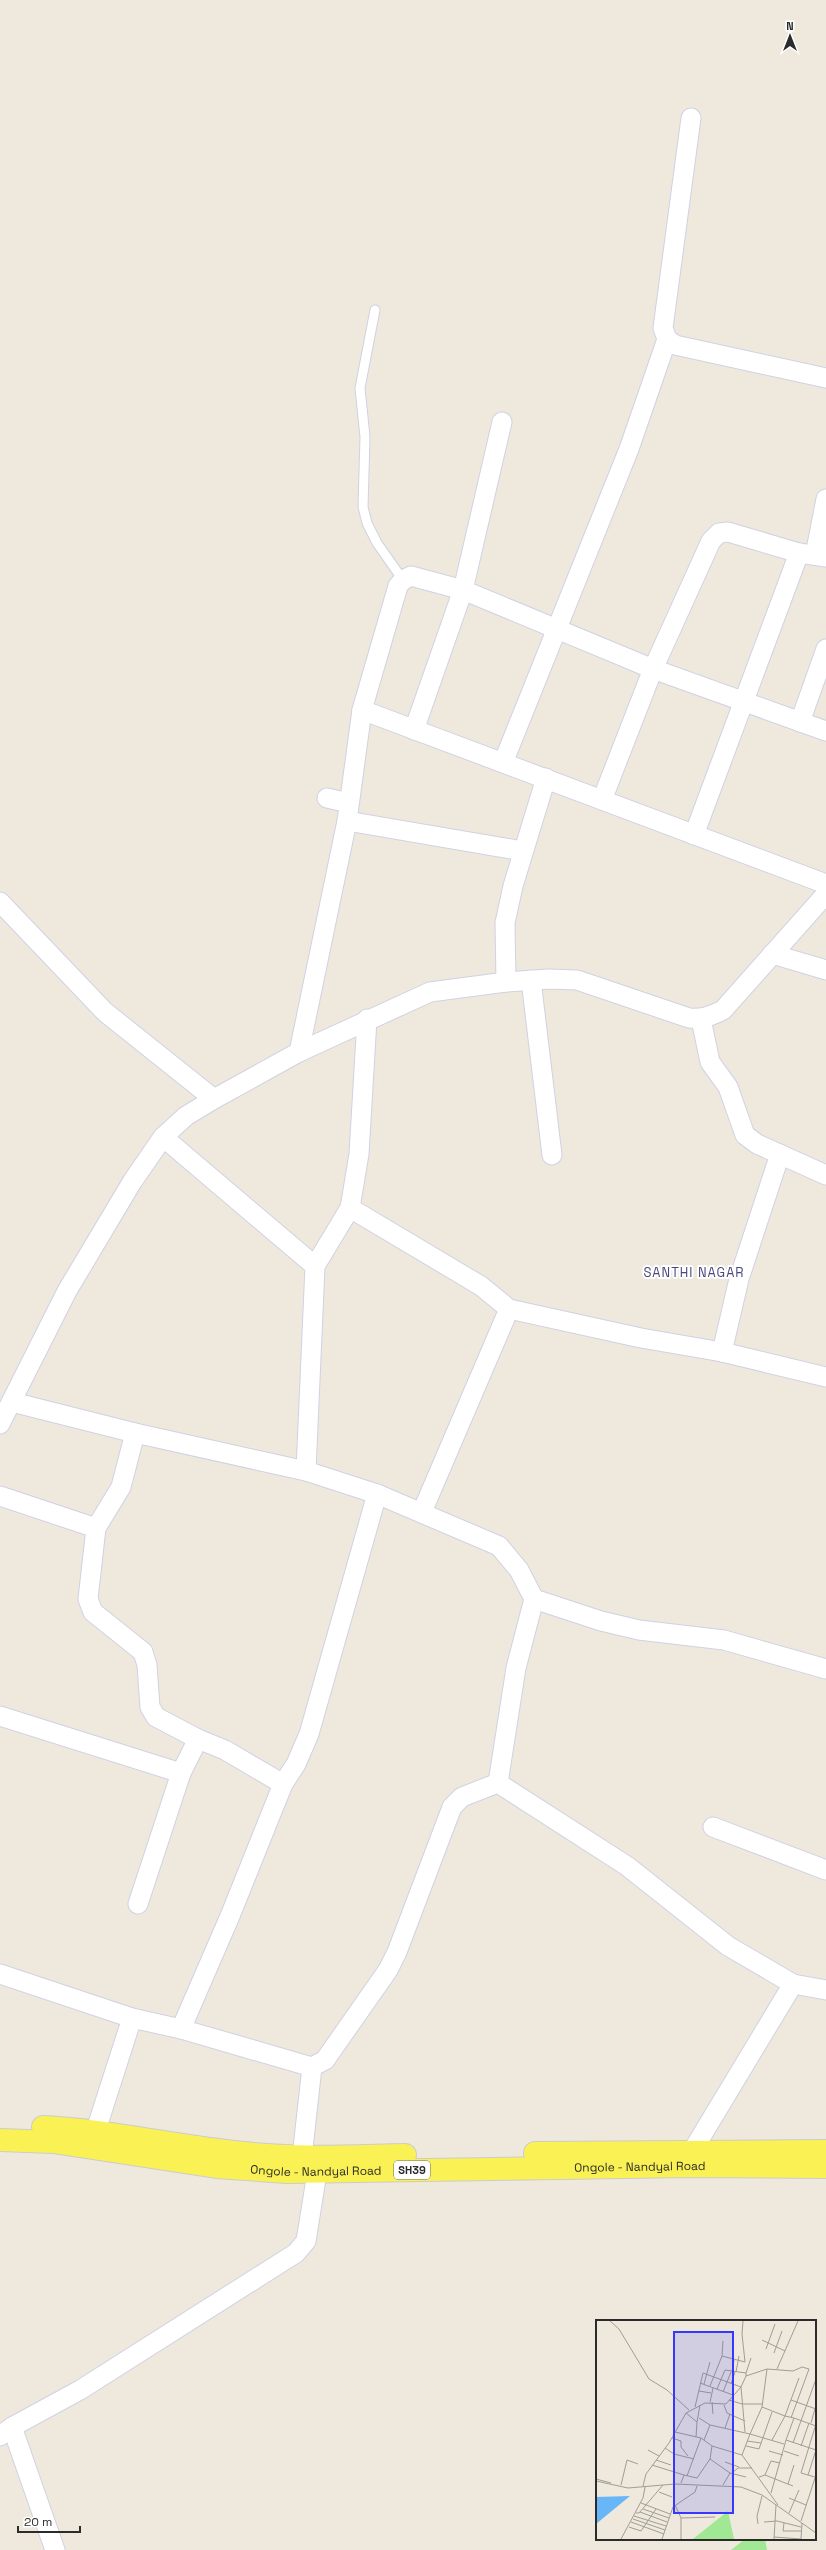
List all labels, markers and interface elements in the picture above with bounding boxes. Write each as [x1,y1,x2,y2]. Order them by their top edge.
north arrow [770,16,810,56]
text: N [786,19,794,33]
district label: SANTHI NAGAR [643,1264,745,1281]
street label: Ongole - Nandyal Road [574,2158,706,2176]
street label: Ongole - Nandyal Road [250,2161,382,2180]
road number: SH39 [394,2161,430,2179]
inset map [596,2320,816,2540]
scale bar [18,2508,80,2534]
text: 20 m [24,2514,52,2530]

